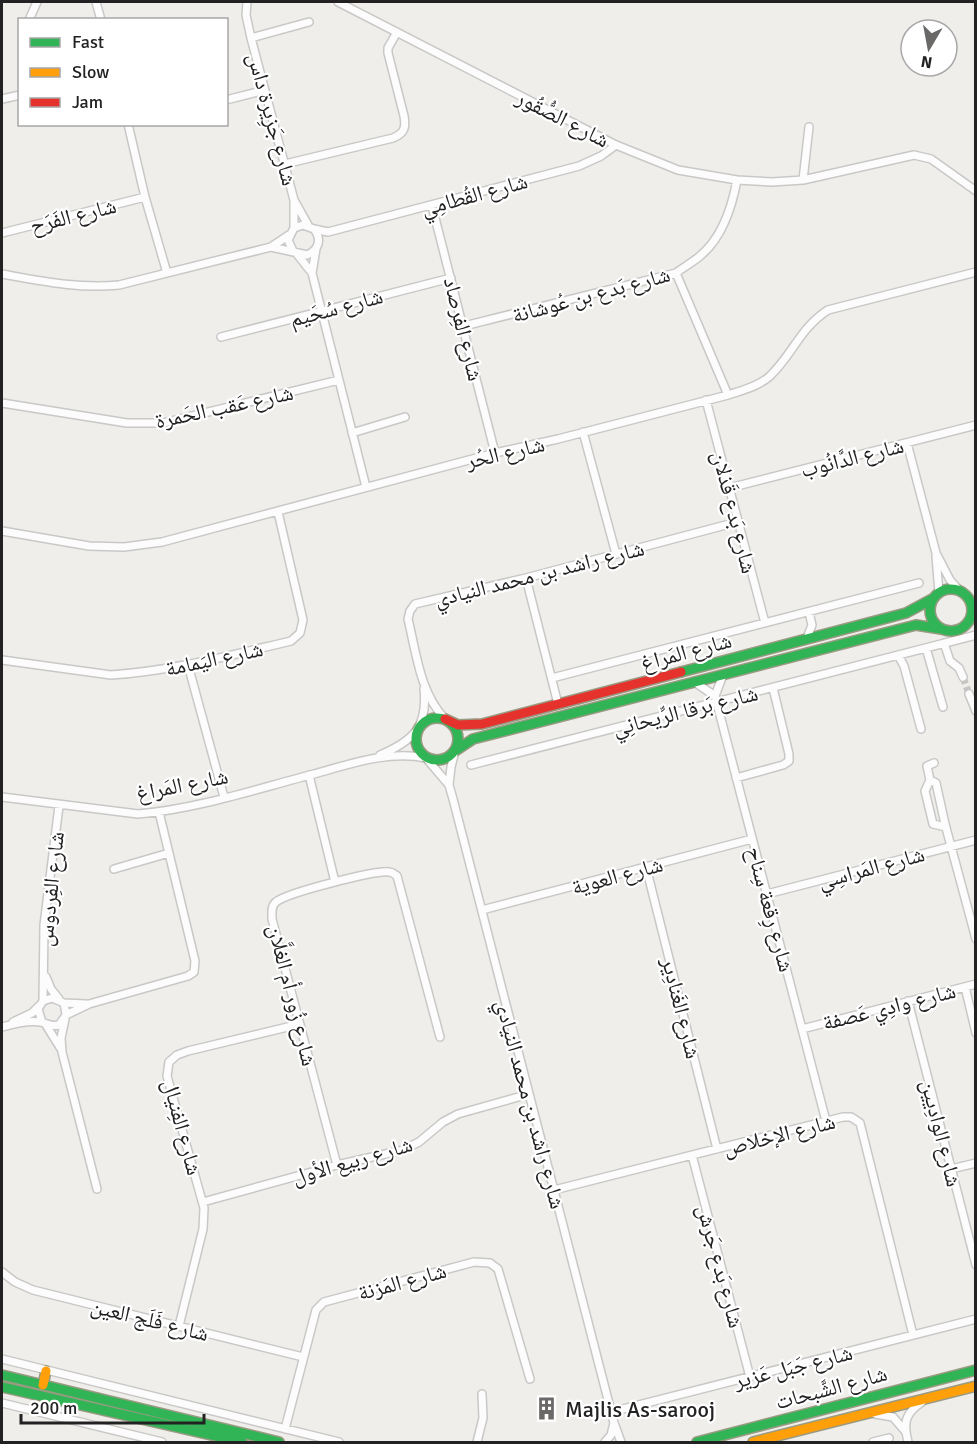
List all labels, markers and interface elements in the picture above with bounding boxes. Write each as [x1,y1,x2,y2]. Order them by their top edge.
legend [18,18,228,126]
north arrow [899,18,959,78]
text: Fast [72,31,104,53]
street label: شارع جَزِيرة داس [239,50,303,189]
text: N [919,51,934,73]
text: Slow [72,61,109,83]
street label: شارع الصُّقُور [511,83,614,153]
text: Jam [72,91,103,113]
street label: شارع القُطامِي [418,167,532,225]
street label: شارع الفَرَح [27,192,119,239]
street label: شارع بَدع بن عُوشانة [509,260,673,329]
street label: شارع الفِرصاد [438,274,489,384]
street label: شارع سُحَيم [287,282,386,334]
street label: شارع عَقب الحَمرة [153,379,296,434]
street label: شارع الحُر [462,430,547,475]
street label: شارع الدَّانُوب [798,432,907,483]
street label: شارع بَدع قَذلان [706,448,763,576]
street label: شارع راشد بن محمد النيادي [431,534,648,616]
street label: شارع المَراغ [638,626,735,677]
street label: شارع اليَمامة [163,635,265,682]
street label: شارع بَرقا الرِّيحانِي [610,679,762,745]
street label: شارع المَراغ [134,762,230,807]
street label: شارع الفِردوس [31,830,70,948]
street label: شارع المَراسِي [815,840,928,898]
street label: شارع رِقعة سِناح [738,843,800,976]
street label: شارع العوية [568,850,666,901]
street label: شارع زُور أم الغلَّان [261,921,324,1069]
street label: شارع الغَنادِير [656,954,707,1061]
street label: شارع وادِي عَصفة [820,977,959,1040]
street label: شارع راشد بن محمد النيادي [486,997,571,1213]
street label: شارع الفِنيال [157,1076,208,1178]
street label: شارع الوادِيين [915,1077,968,1190]
street label: شارع الإخلاص [720,1107,838,1161]
street label: شارع ربيع الأول [289,1130,416,1191]
street label: شارع بَدع جَرش [691,1202,750,1331]
street label: شارع المَزنة [355,1257,449,1306]
street label: شارع فَلَج العين [88,1292,212,1347]
street label: شارع جَبَل عَزير [730,1339,855,1395]
street label: شارع الشَّبحات [772,1360,890,1415]
scale bar [21,1387,204,1425]
building icon: Majlis As-sarooj [534,1396,560,1422]
place label: Majlis As-sarooj [565,1396,715,1423]
text: 200 m [30,1397,77,1419]

